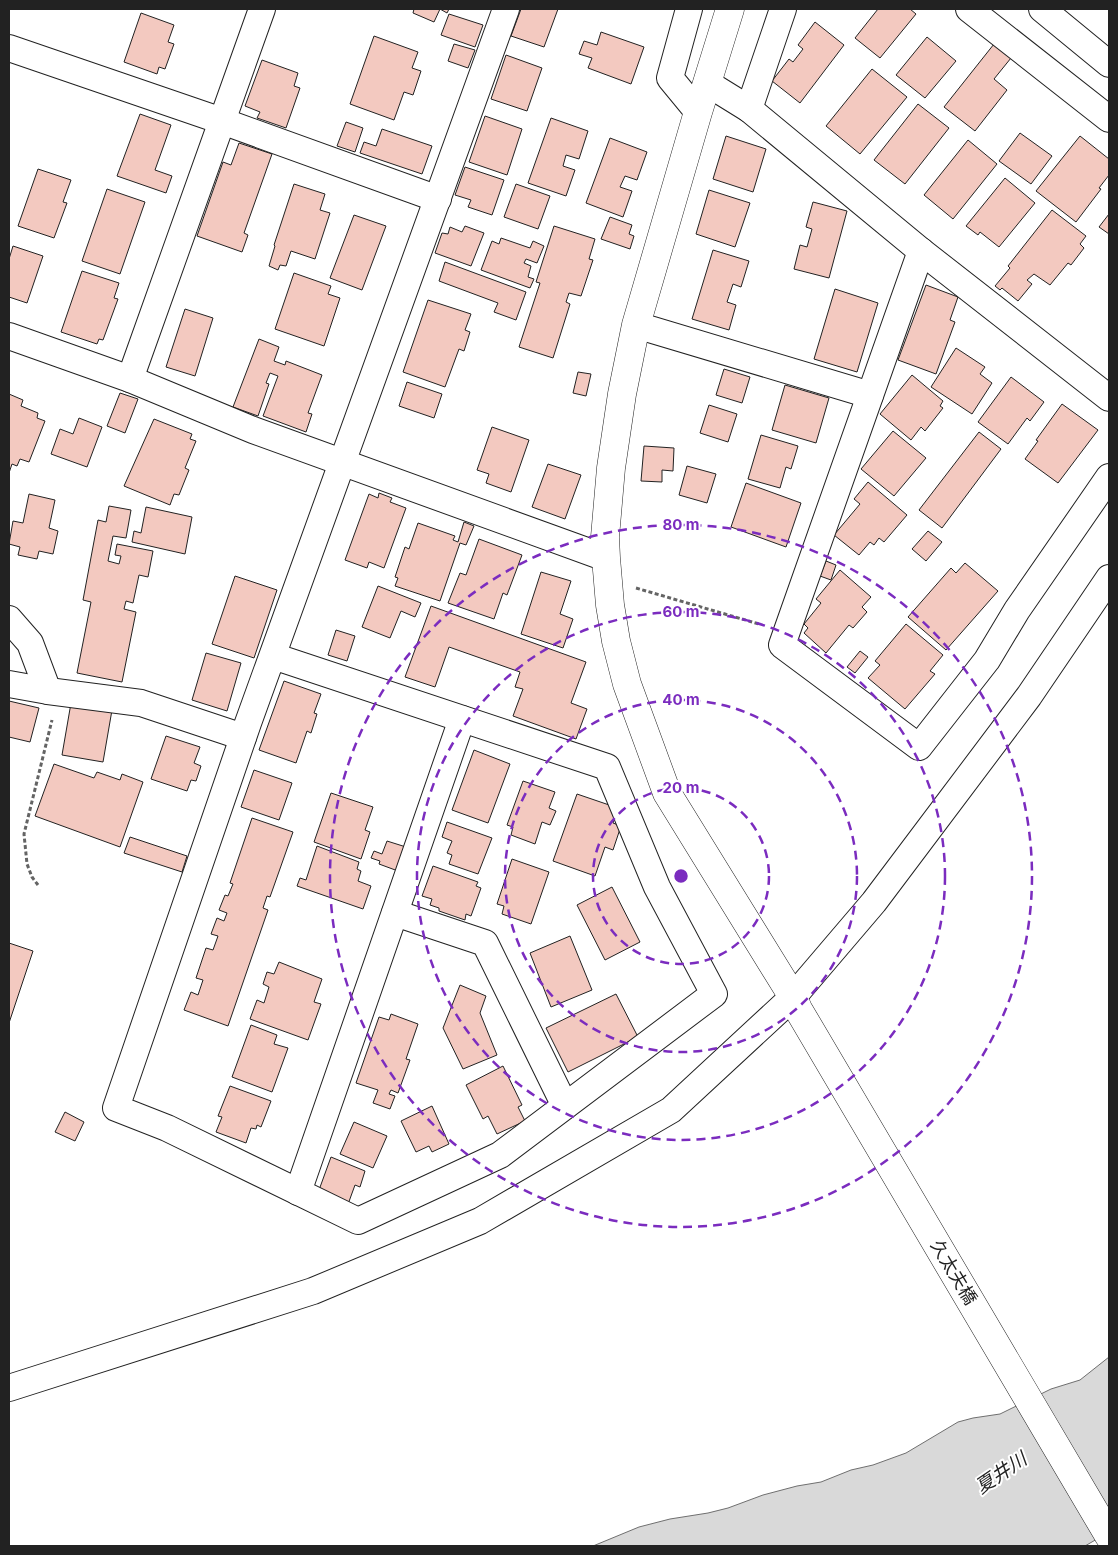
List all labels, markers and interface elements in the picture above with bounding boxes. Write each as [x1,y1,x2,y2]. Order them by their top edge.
text: 80 m [662,515,700,534]
text: 60 m [662,602,700,621]
text: 40 m [662,690,700,709]
text: 20 m [663,778,699,797]
centre of rings [672,867,690,885]
street label: 久太夫橋 [926,1236,982,1308]
water label: 夏井川 [971,1446,1033,1498]

